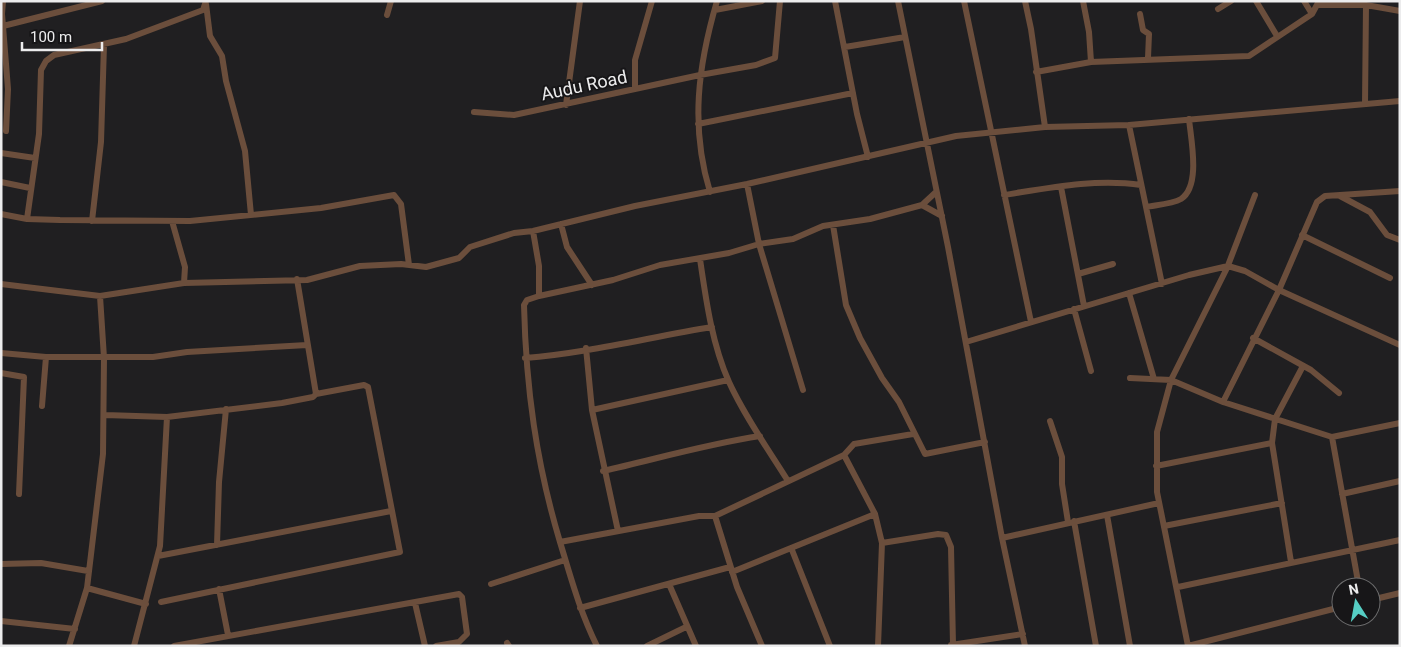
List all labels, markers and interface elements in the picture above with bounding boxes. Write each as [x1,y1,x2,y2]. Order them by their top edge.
scale bar [22,20,102,52]
text: 100 m [30,28,72,46]
street label: Audu Road [539,66,629,104]
north arrow [1331,577,1381,627]
text: N [1347,580,1360,598]

